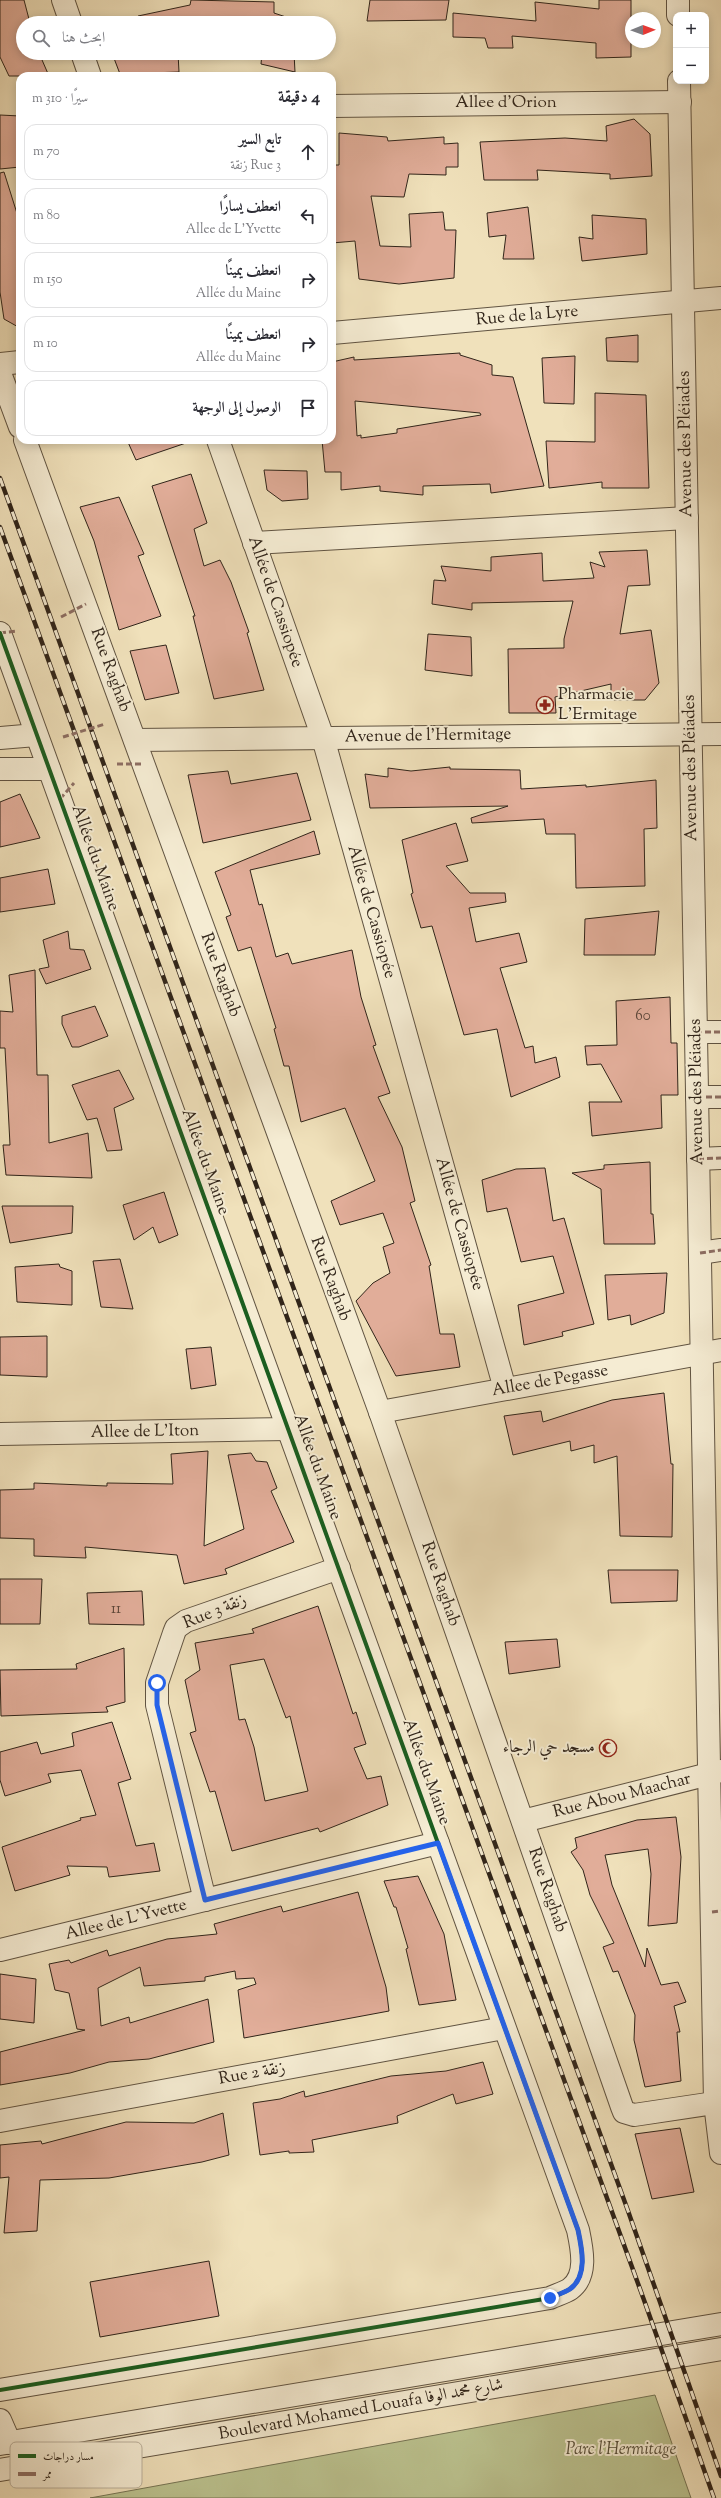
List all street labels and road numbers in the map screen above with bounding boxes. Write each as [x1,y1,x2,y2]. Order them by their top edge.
street label: Allee d'Orion [455,91,557,115]
street label: Rue de la Lyre [475,300,579,332]
street label: Avenue des Pléiades [673,370,699,518]
street label: Allée de Cassiopée [241,533,309,671]
street label: Rue Raghab [84,624,136,716]
street label: Avenue des Pléiades [678,694,704,842]
street label: Avenue de l'Hermitage [345,723,512,749]
street label: Allée du Maine [65,801,125,915]
street label: Allée de Cassiopée [341,843,401,981]
street label: Rue Raghab [194,929,246,1021]
street label: Avenue des Pléiades [684,1018,710,1166]
street label: Allée du Maine [175,1105,235,1219]
street label: Allée de Cassiopée [429,1155,489,1293]
street label: Rue Raghab [304,1233,356,1325]
street label: Allee de Pegasse [490,1359,610,1403]
street label: Allée du Maine [287,1410,347,1524]
street label: Allee de L'Iton [91,1419,199,1445]
street label: Rue Raghab [414,1538,466,1630]
street label: Rue 3 زنقة [180,1588,250,1636]
street label: Allée du Maine [396,1715,456,1829]
street label: Rue Abou Maachar [551,1767,694,1825]
street label: Rue Raghab [521,1844,573,1936]
street label: Allee de L'Yvette [63,1893,189,1947]
street label: Rue 2 زنقة [217,2056,287,2092]
street label: Boulevard Mohamed Louafa شارع محمد الوفا [217,2373,505,2447]

